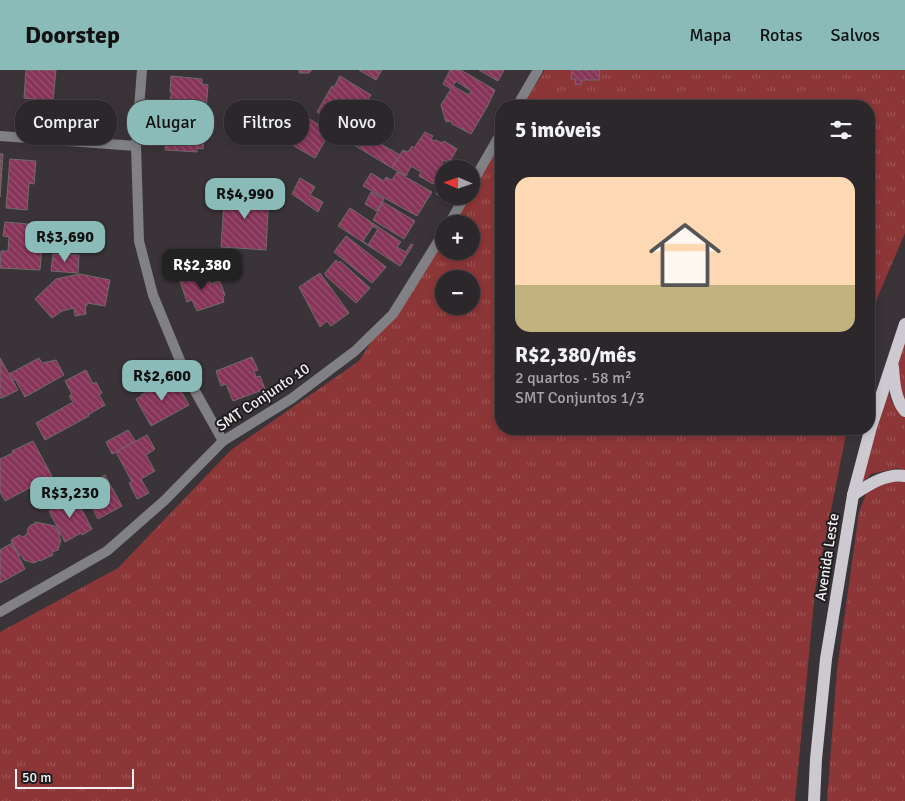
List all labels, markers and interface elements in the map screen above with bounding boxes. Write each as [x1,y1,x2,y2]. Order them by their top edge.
text: Doorstep [25,20,120,50]
text: Mapa [689,24,732,46]
text: Rotas [760,24,803,46]
text: Salvos [831,24,880,46]
chip: Comprar [15,100,117,145]
chip: Alugar [127,100,214,145]
chip: Filtros [224,100,309,145]
chip: Novo [319,100,394,145]
icon: filters [827,116,855,144]
text: 5 imóveis [515,117,601,143]
north arrow [435,160,480,205]
map controls [435,160,480,315]
pin: R$4,990 [199,178,291,220]
text: R$4,990 [216,184,274,204]
icon: home [640,210,730,300]
button: + [435,215,480,260]
pin: R$3,690 [19,220,111,263]
text: R$3,690 [36,227,94,247]
pin: R$2,380 [156,248,248,291]
text: R$2,380 [173,255,231,275]
button: − [435,270,480,315]
text: R$2,380/mês [515,342,636,368]
street label: SMT Conjunto 10 [213,359,313,435]
pin: R$2,600 [116,360,208,402]
text: R$2,600 [133,366,191,386]
text: 2 quartos · 58 m² [515,368,632,388]
text: SMT Conjuntos 1/3 [515,388,645,408]
pin: R$3,230 [24,476,116,519]
text: R$3,230 [41,483,99,503]
street label: Avenida Leste [811,512,843,602]
scale bar [15,766,134,789]
text: 50 m [22,769,51,786]

